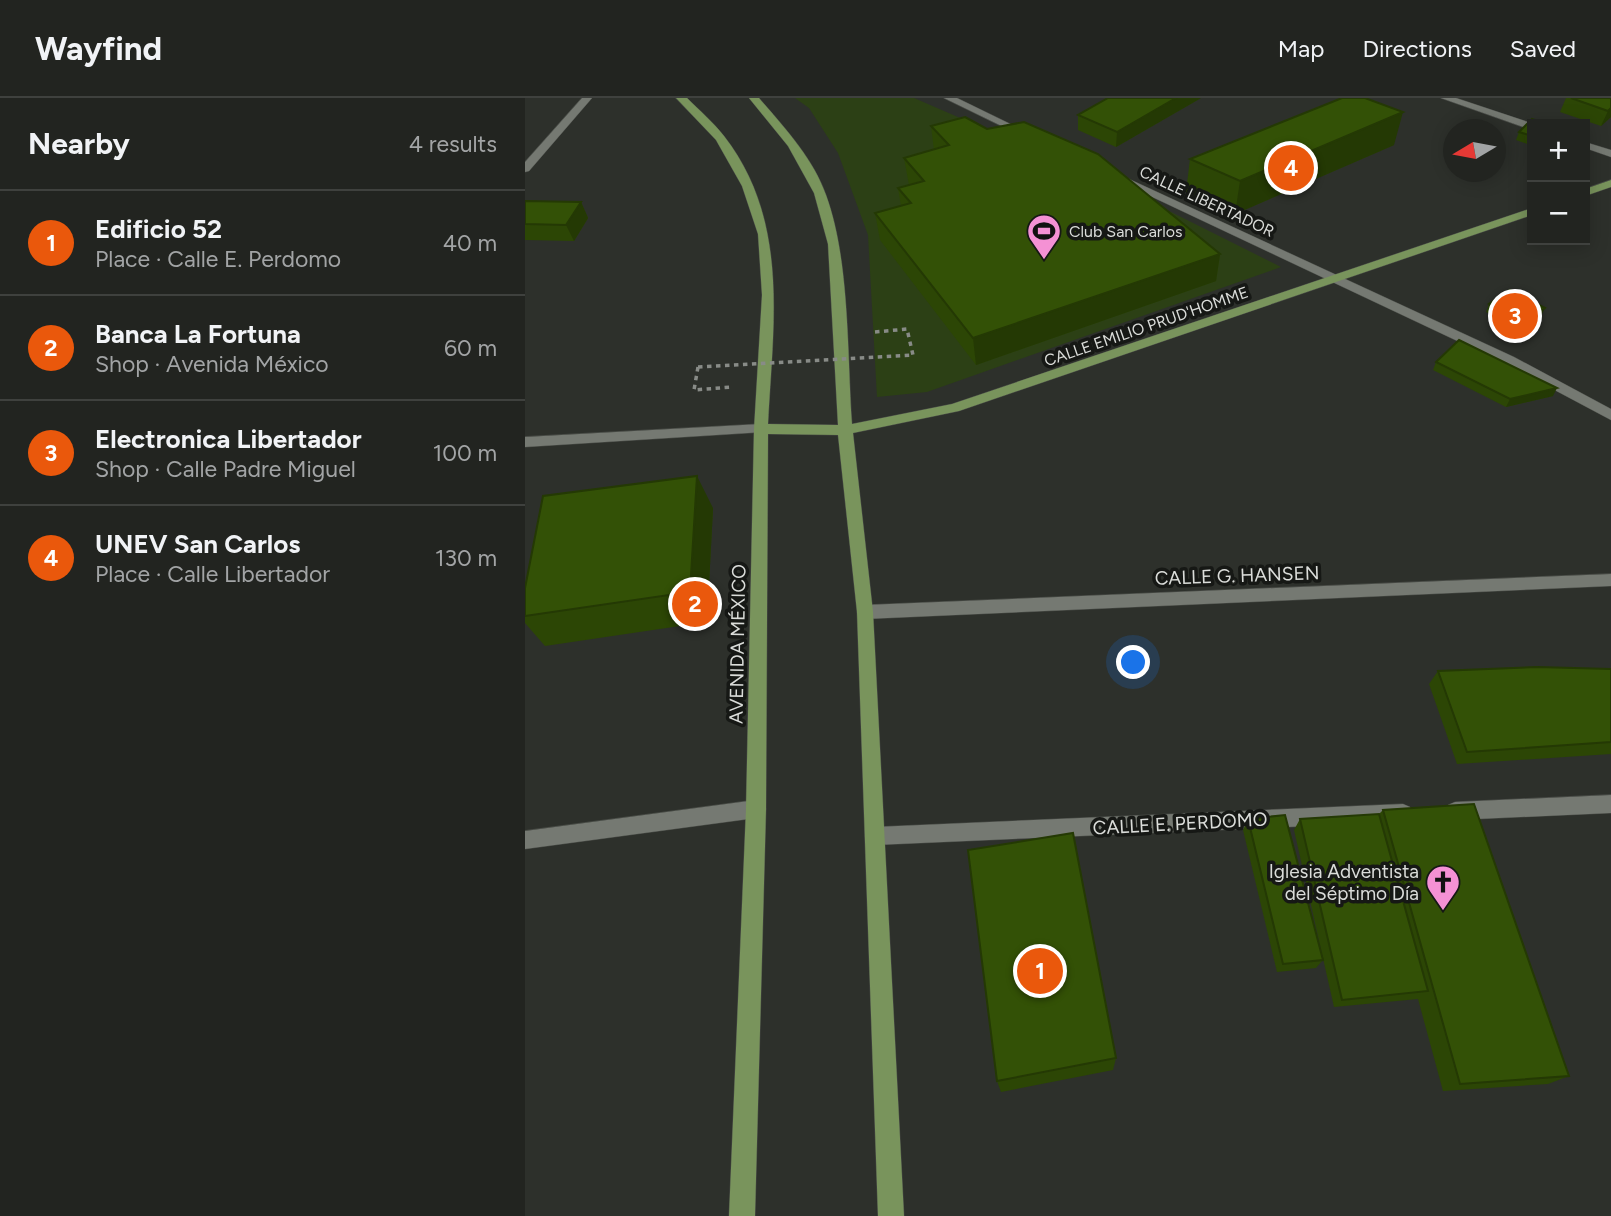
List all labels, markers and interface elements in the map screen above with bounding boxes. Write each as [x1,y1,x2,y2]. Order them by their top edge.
text: Wayfind [35,29,162,68]
text: Map [1278,34,1324,63]
text: Directions [1362,34,1472,63]
text: Saved [1510,34,1576,63]
north arrow [1443,119,1506,182]
map controls [1527,119,1590,245]
button: + [1527,119,1590,182]
text: Nearby [28,125,130,162]
text: 4 results [409,130,497,158]
pin: 4 [1268,142,1314,194]
street label: CALLE LIBERTADOR [1136,162,1277,241]
button: − [1527,182,1590,245]
sports icon: Club San Carlos [1025,212,1063,261]
text: Edificio 52 [95,213,222,245]
place label: Club San Carlos [1069,222,1183,241]
text: 1 [46,229,56,257]
text: 40 m [443,229,497,257]
text: Place · Calle E. Perdomo [95,245,341,273]
street label: CALLE EMILIO PRUD'HOMME [1042,283,1251,370]
pin: 3 [1492,290,1538,342]
text: Banca La Fortuna [95,318,301,350]
text: 2 [44,334,58,362]
text: 60 m [444,334,497,362]
text: Shop · Avenida México [95,350,329,378]
text: Electronica Libertador [95,423,362,455]
text: 3 [45,439,57,467]
text: 100 m [433,439,497,467]
text: Shop · Calle Padre Miguel [95,455,356,483]
text: UNEV San Carlos [95,528,300,560]
text: 4 [44,544,58,572]
text: 130 m [435,544,497,572]
text: Place · Calle Libertador [95,560,330,588]
street label: CALLE G. HANSEN [1154,561,1320,590]
street label: AVENIDA MÉXICO [725,564,750,724]
pin: 2 [672,578,718,630]
your location [1116,645,1150,679]
street label: CALLE E. PERDOMO [1092,807,1268,840]
place label: Iglesia Adventista del Séptimo Día [1269,860,1419,905]
church icon: Iglesia Adventista del Séptimo Día [1424,863,1462,912]
pin: 1 [1017,945,1063,997]

